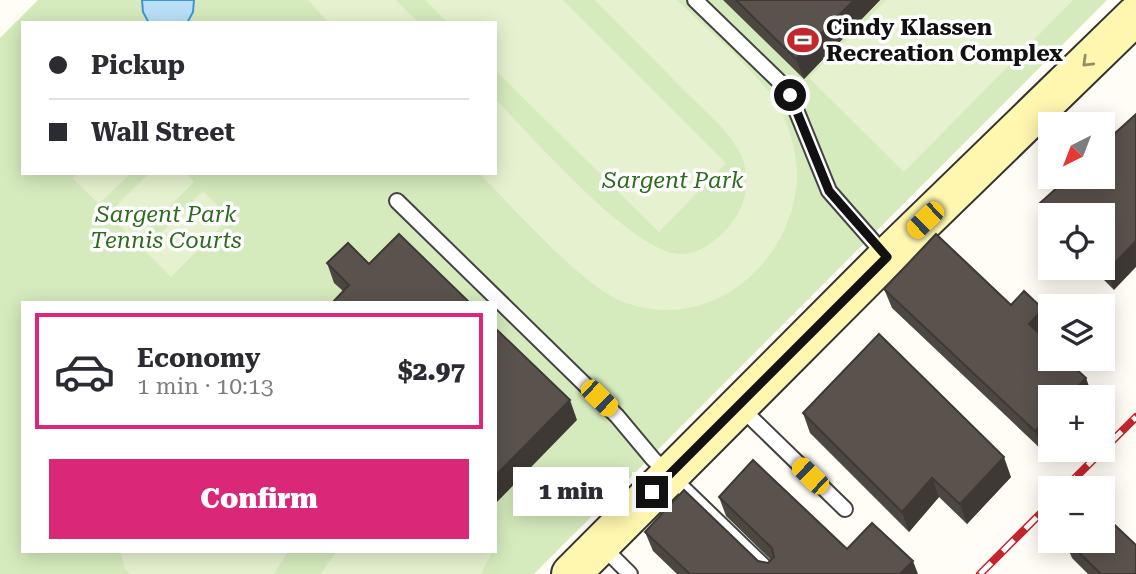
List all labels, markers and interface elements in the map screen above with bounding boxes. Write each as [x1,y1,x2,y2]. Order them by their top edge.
place label: Cindy Klassen Recreation Complex [826,14,1063,67]
sports icon: Cindy Klassen Recreation Complex [786,23,820,57]
text: Pickup [91,50,185,80]
one-way arrow [1082,54,1095,67]
route start [774,79,806,111]
north arrow [1038,112,1115,189]
map controls [1038,112,1115,553]
text: Wall Street [91,117,235,147]
park label: Sargent Park [602,167,744,194]
car [903,198,948,242]
park label: Sargent Park Tennis Courts [90,201,242,254]
button: locate [1038,203,1115,280]
button: layers [1038,294,1115,371]
icon: car [53,340,116,403]
text: Economy [137,343,260,373]
text: $2.97 [398,356,465,386]
text: 1 min · 10:13 [137,373,274,400]
car [577,376,622,420]
button: + [1038,385,1115,462]
car [788,454,833,498]
button: Confirm [49,459,469,539]
callout: 1 min [512,468,628,516]
route end [636,476,668,508]
button: − [1038,476,1115,553]
text: 1 min [539,478,603,505]

